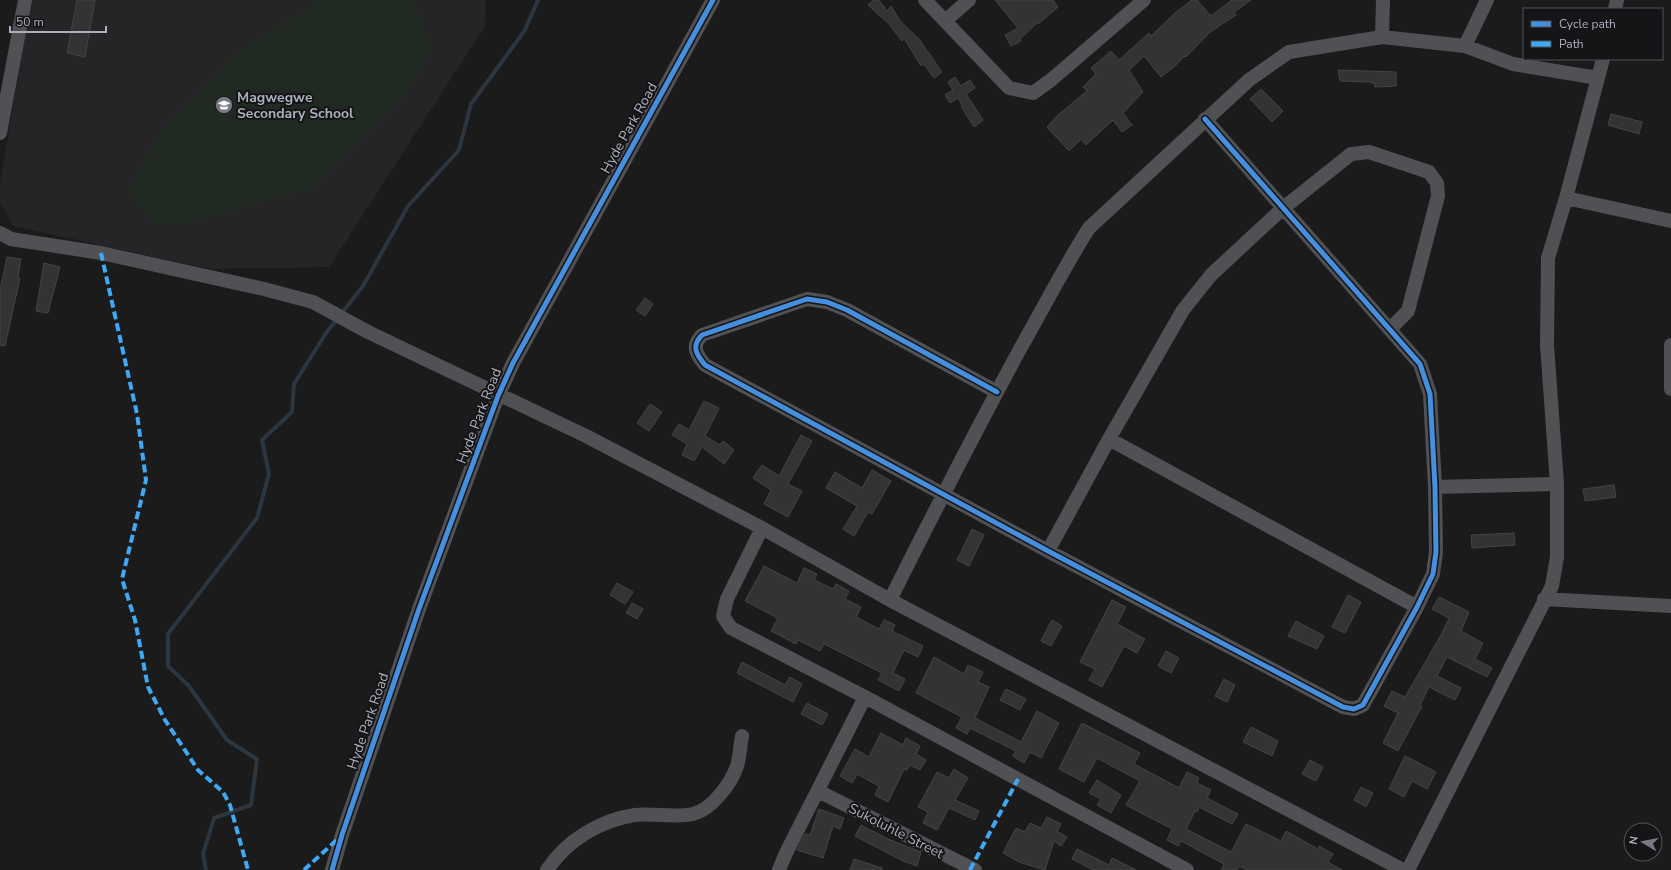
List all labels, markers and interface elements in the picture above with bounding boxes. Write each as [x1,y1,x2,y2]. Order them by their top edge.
scale bar [10,8,106,34]
legend [1523,8,1663,60]
text: 50 m [16,14,44,30]
text: Cycle path [1559,16,1616,32]
text: Path [1559,36,1584,52]
street label: Hyde Park Road [596,79,662,177]
place label: Magwegwe Secondary School [237,88,354,123]
school or university icon: Magwegwe Secondary School [214,95,234,115]
street label: Hyde Park Road [452,365,506,467]
street label: Hyde Park Road [343,670,393,772]
street label: Sukoluhle Street [845,799,947,863]
north arrow [1623,822,1663,862]
text: N [1626,835,1642,846]

